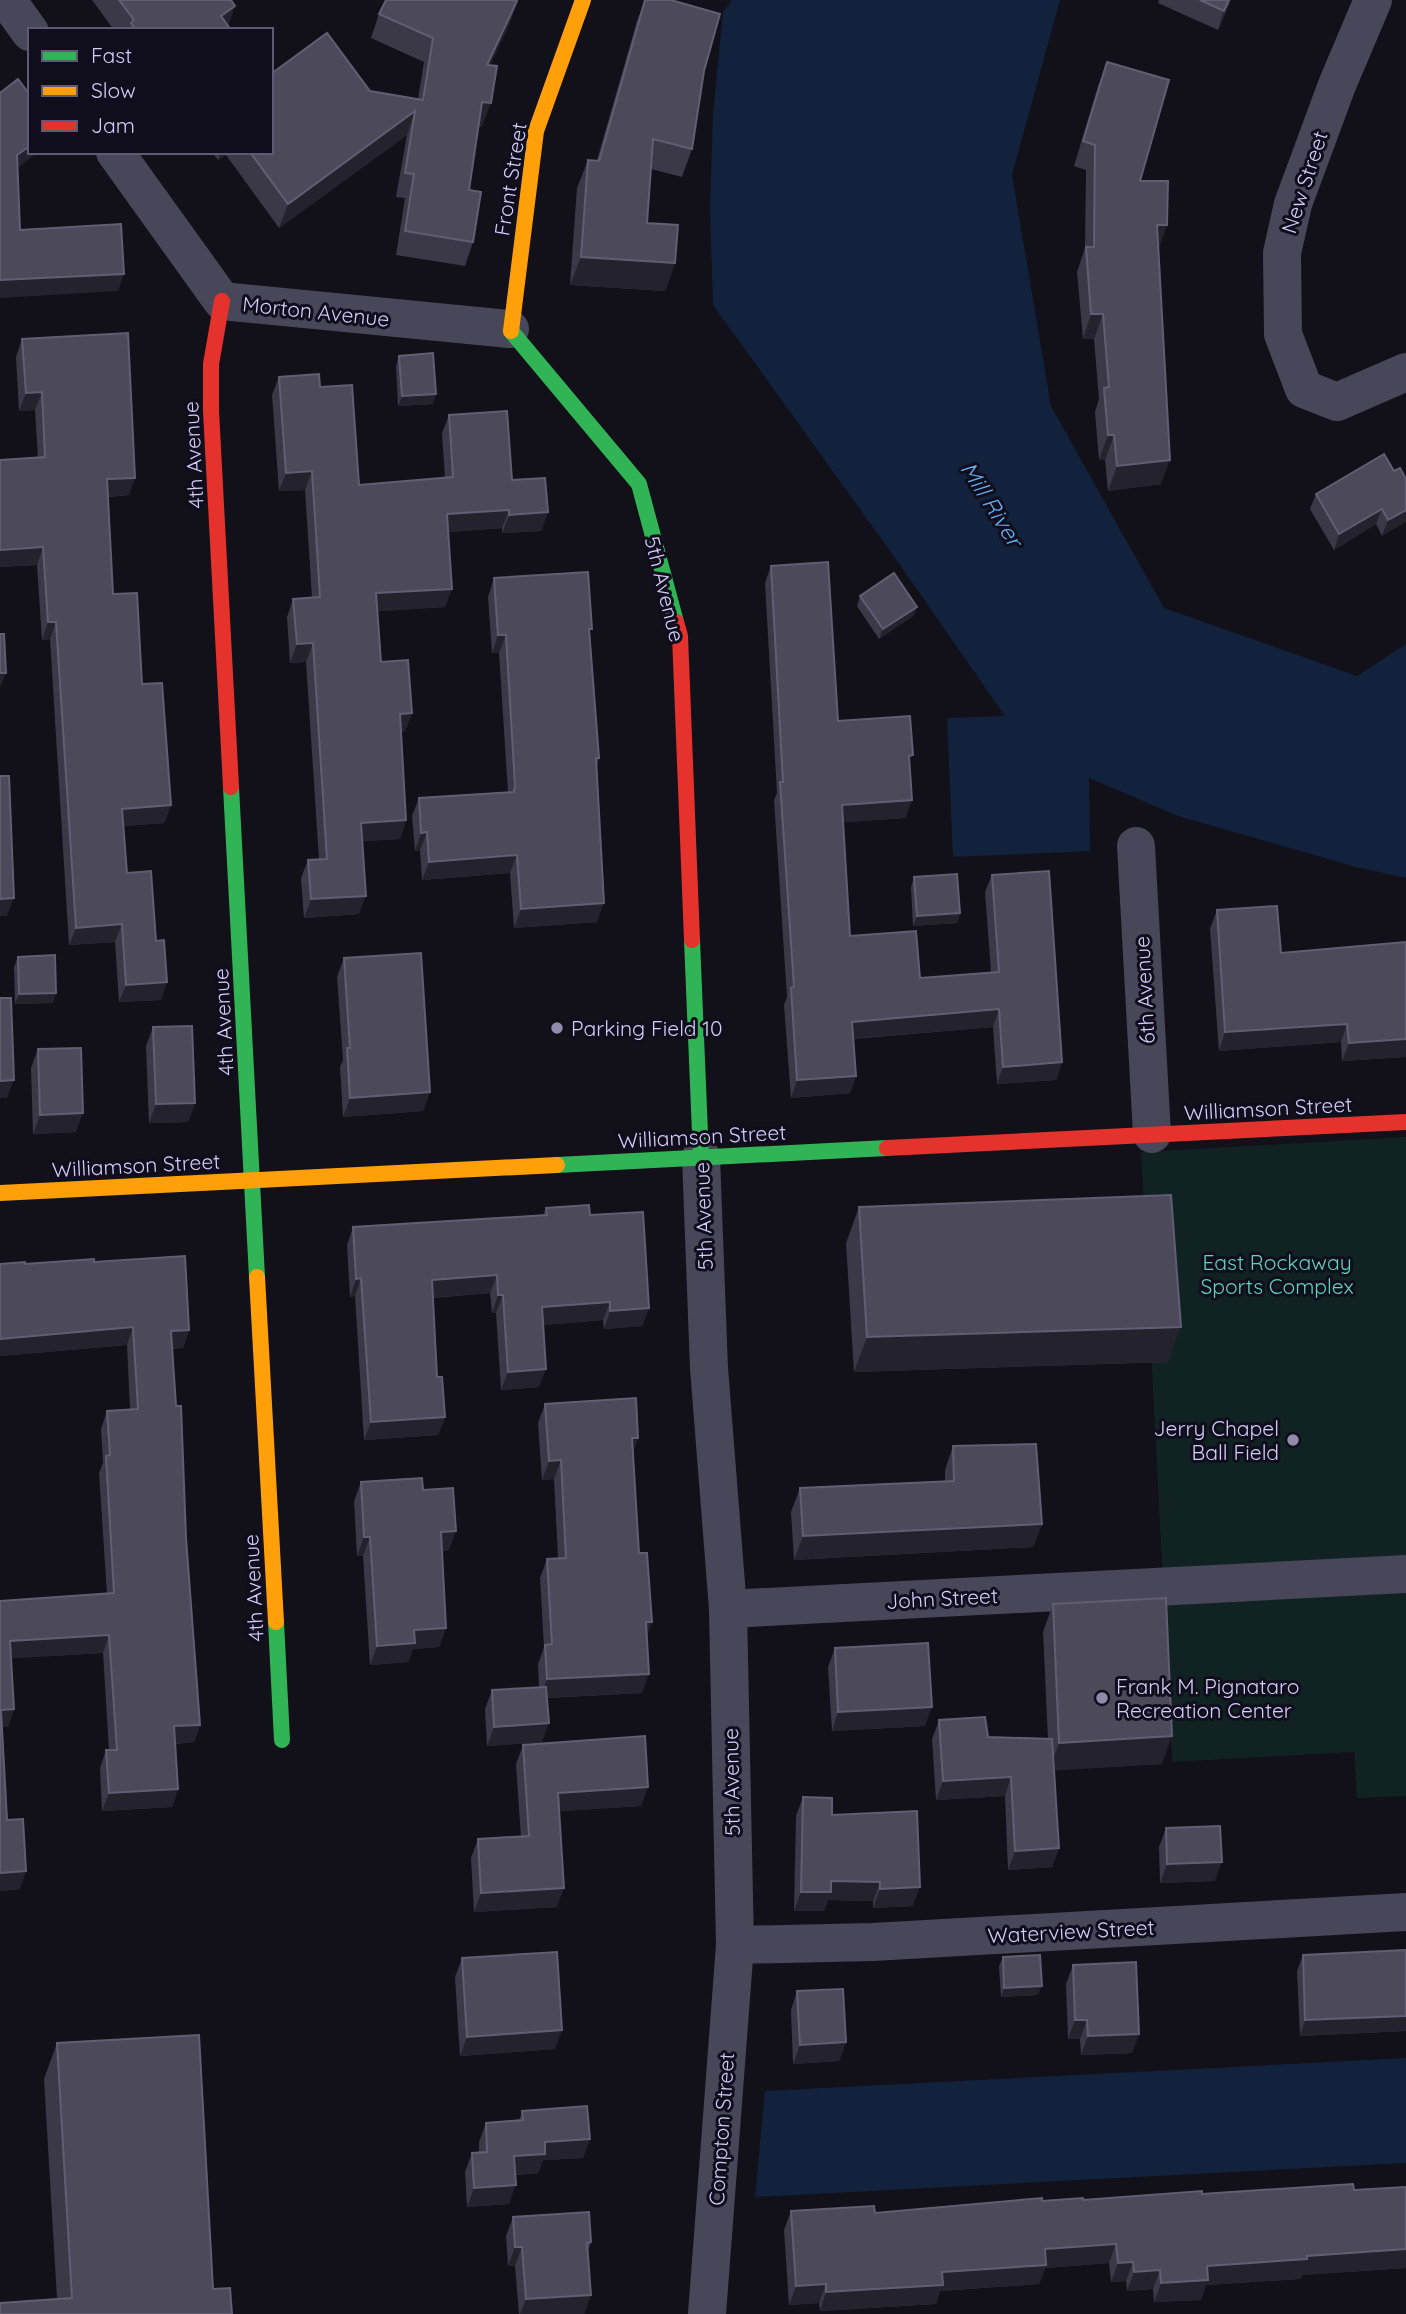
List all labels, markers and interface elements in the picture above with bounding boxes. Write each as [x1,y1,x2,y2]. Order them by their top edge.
legend [28,28,273,154]
text: Fast [91,42,132,68]
text: Slow [91,77,136,103]
text: Jam [91,112,135,138]
street label: Front Street [488,120,532,238]
street label: New Street [1275,128,1333,236]
street label: Morton Avenue [241,290,391,332]
street label: 4th Avenue [177,401,209,509]
water label: Mill River [955,456,1031,555]
street label: 5th Avenue [639,533,691,645]
street label: 6th Avenue [1128,935,1160,1045]
street label: 4th Avenue [207,968,239,1076]
place label: Parking Field 10 [571,1015,723,1041]
marker: Parking Field 10 [549,1020,565,1036]
street label: Williamson Street [1183,1091,1353,1125]
street label: Williamson Street [617,1119,787,1153]
street label: Williamson Street [51,1148,221,1182]
street label: 5th Avenue [688,1162,718,1270]
park label: East Rockaway Sports Complex [1200,1249,1354,1299]
place label: Jerry Chapel Ball Field [1154,1415,1279,1465]
marker: Jerry Chapel Ball Field [1285,1432,1301,1448]
street label: 4th Avenue [237,1534,269,1642]
street label: John Street [885,1582,999,1614]
place label: Frank M. Pignataro Recreation Center [1116,1673,1299,1723]
marker: Frank M. Pignataro Recreation Center [1094,1690,1110,1706]
street label: 5th Avenue [717,1728,745,1836]
street label: Waterview Street [987,1914,1155,1948]
street label: Compton Street [703,2052,739,2206]

